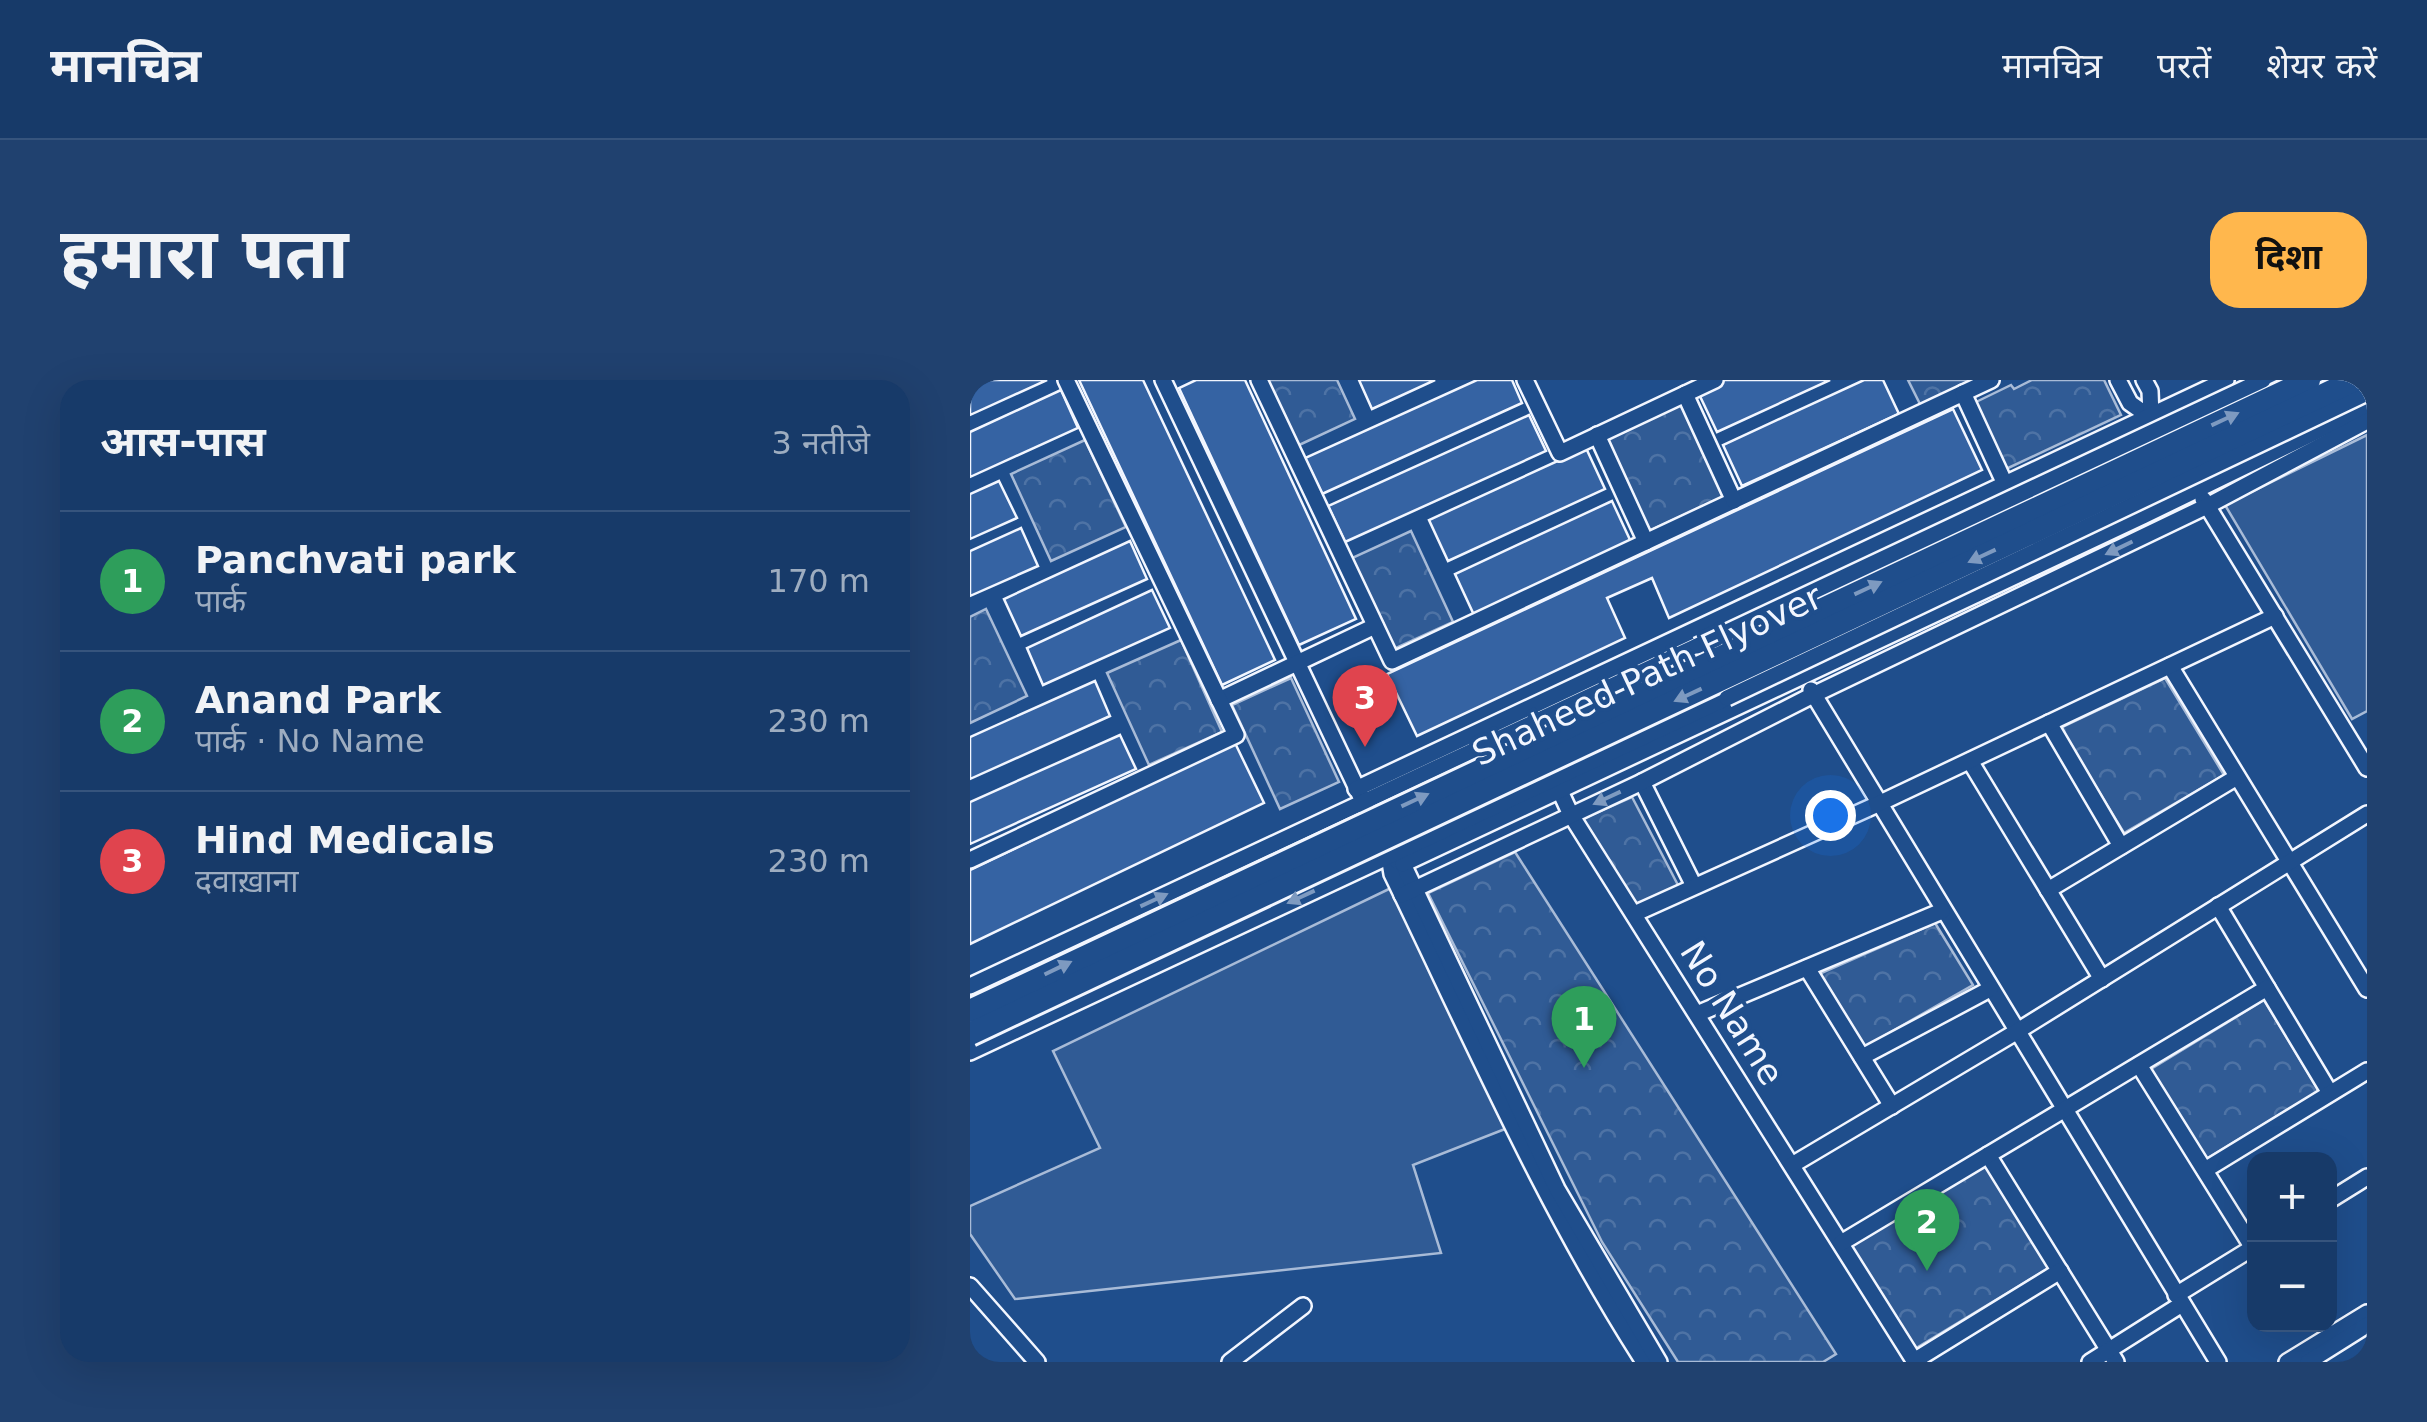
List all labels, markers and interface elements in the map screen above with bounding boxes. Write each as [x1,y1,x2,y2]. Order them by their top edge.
text: मानचित्र [50,37,201,93]
text: मानचित्र [2002,46,2102,86]
text: परतें [2157,46,2211,86]
text: शेयर करें [2266,46,2377,86]
button: दिशा [2210,212,2367,308]
text: हमारा पता [60,213,349,295]
one-way arrow [2211,411,2240,428]
text: आस-पास [100,417,266,466]
text: 3 नतीजे [771,424,870,462]
text: Panchvati park [195,538,516,582]
one-way arrow [2105,539,2134,556]
one-way arrow [1967,548,1996,565]
text: 1 [121,562,144,600]
text: 170 m [768,562,870,600]
street label: Shaheed Path Flyover [1466,576,1829,774]
one-way arrow [1854,579,1883,596]
text: पार्क [195,582,246,620]
pin: 3 [1332,664,1398,747]
text: Anand Park [195,678,441,722]
one-way arrow [1673,686,1702,703]
text: 2 [121,702,144,740]
text: 230 m [768,702,870,740]
text: पार्क · No Name [195,722,425,760]
one-way arrow [1593,790,1622,807]
your location [1805,790,1856,841]
one-way arrow [1401,791,1430,808]
text: Hind Medicals [195,818,495,862]
text: 3 [121,842,144,880]
text: 230 m [768,842,870,880]
text: दवाख़ाना [195,862,299,900]
one-way arrow [1286,889,1315,906]
one-way arrow [1139,892,1168,908]
street label: No Name [1672,934,1792,1092]
one-way arrow [1043,960,1072,977]
pin: 1 [1552,986,1616,1068]
map controls [2247,1152,2337,1332]
button: + [2247,1152,2337,1242]
pin: 2 [1894,1188,1960,1271]
button: − [2247,1242,2337,1332]

